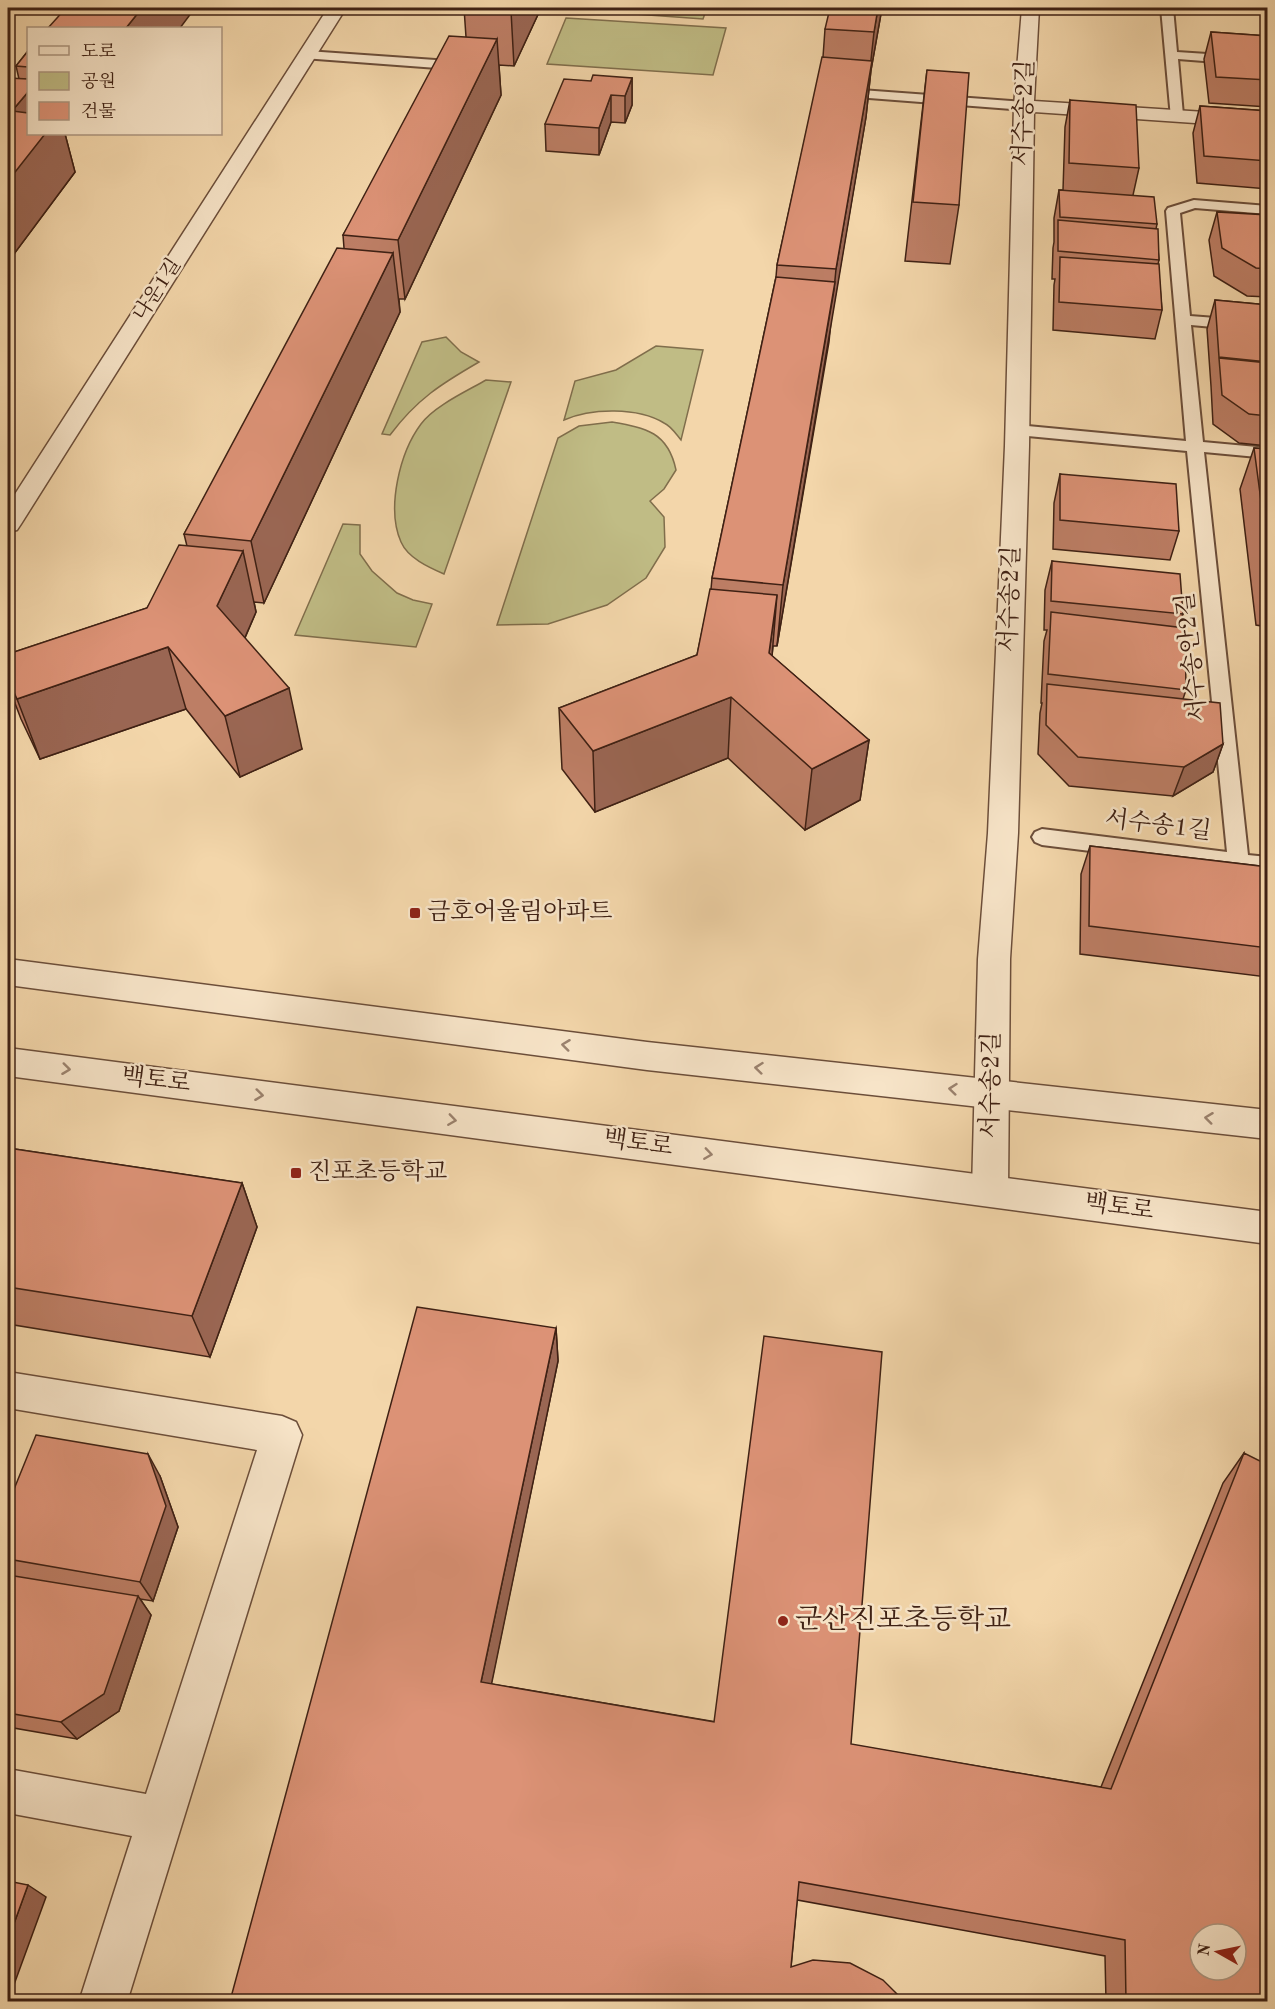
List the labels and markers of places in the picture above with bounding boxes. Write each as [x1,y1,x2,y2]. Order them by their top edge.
place label: 금호어울림아파트 [427,899,612,925]
marker: 금호어울림아파트 [408,906,422,920]
place label: 진포초등학교 [308,1159,447,1185]
marker: 진포초등학교 [289,1166,303,1180]
place label: 군산진포초등학교 [795,1605,1011,1635]
marker: 군산진포초등학교 [776,1614,790,1628]

